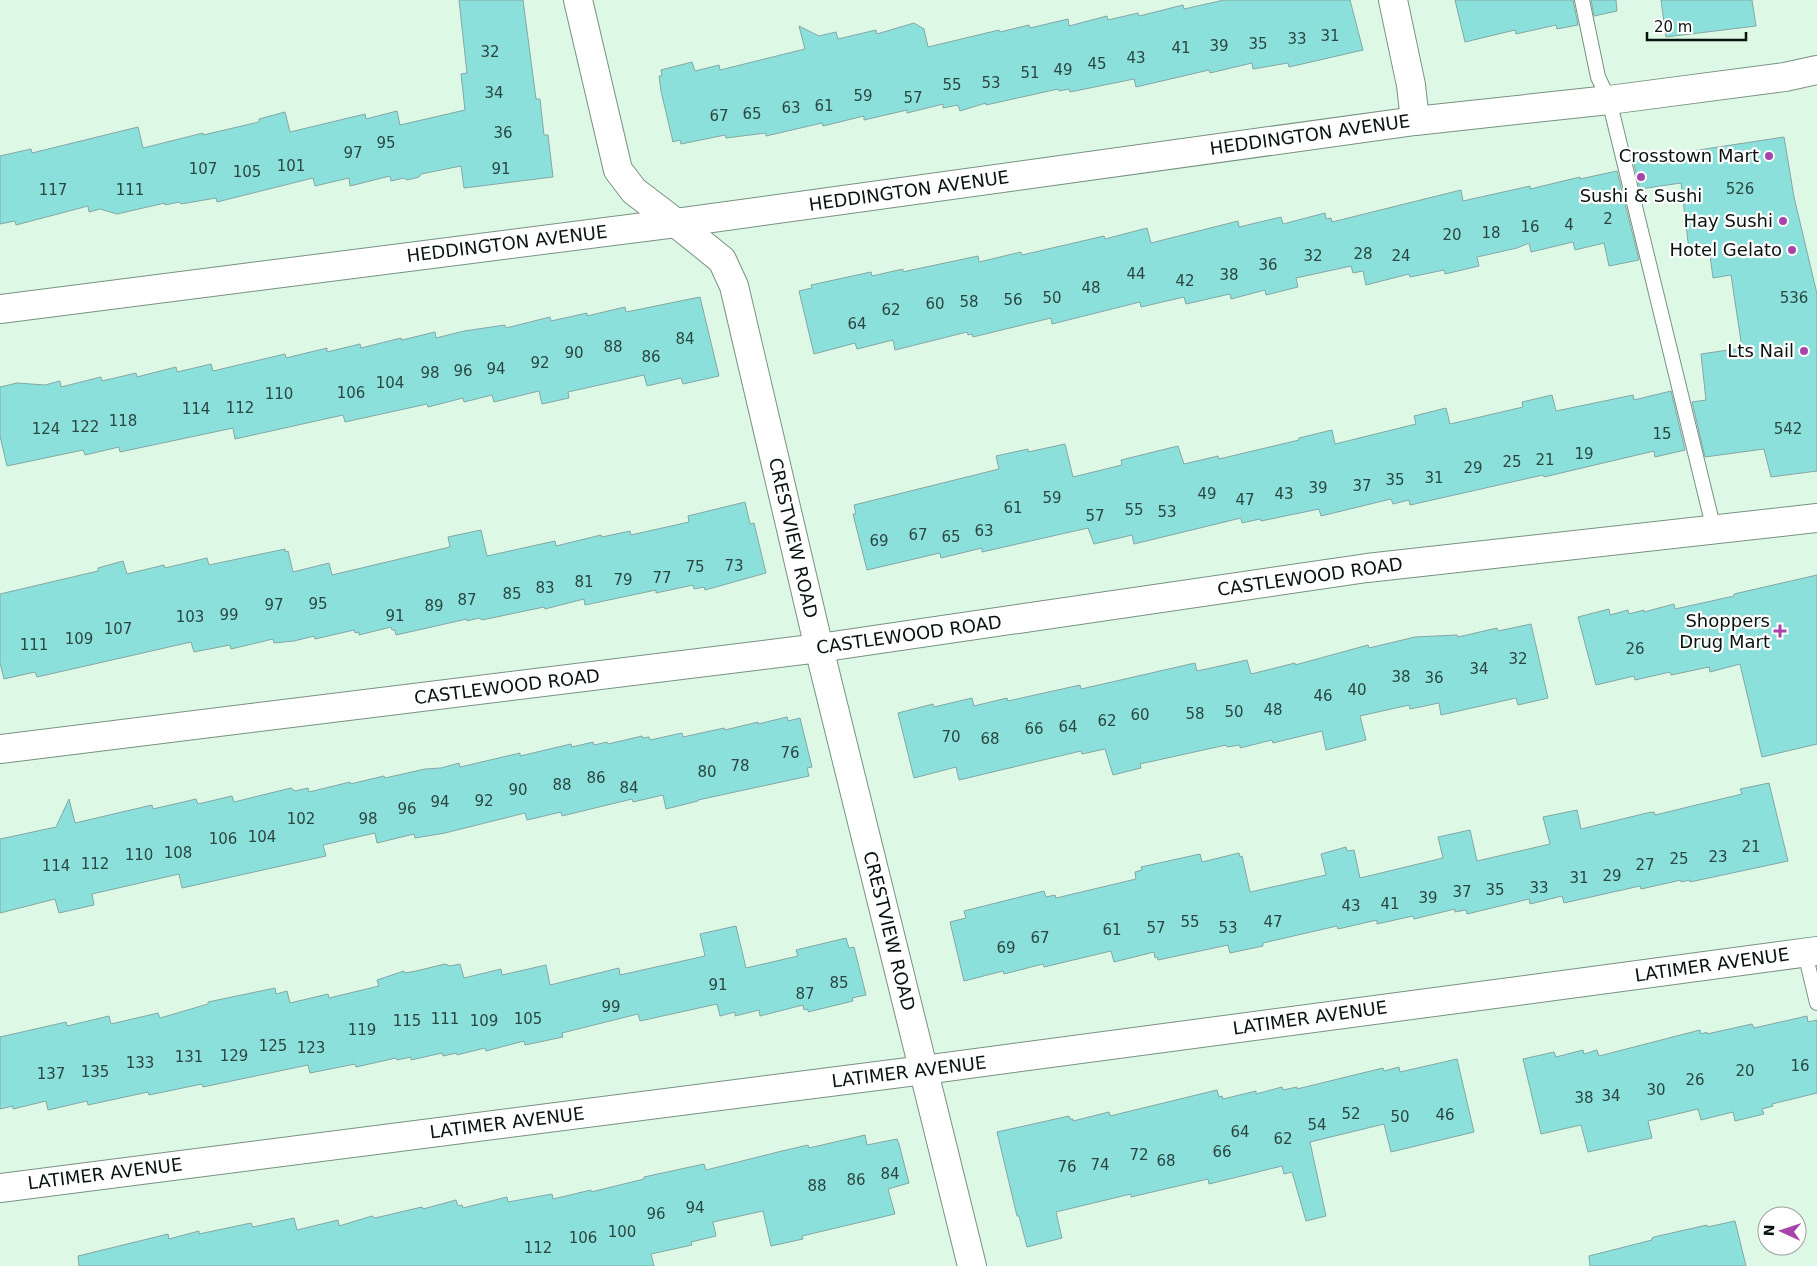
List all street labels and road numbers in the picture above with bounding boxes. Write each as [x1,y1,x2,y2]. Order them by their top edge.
street label: HEDDINGTON AVENUE [1208,110,1411,159]
street label: HEDDINGTON AVENUE [807,166,1010,215]
street label: HEDDINGTON AVENUE [405,221,608,266]
street label: CRESTVIEW ROAD [765,456,822,620]
street label: CASTLEWOOD ROAD [1216,553,1404,600]
street label: CASTLEWOOD ROAD [815,611,1003,658]
street label: CASTLEWOOD ROAD [413,665,601,708]
street label: CRESTVIEW ROAD [859,849,920,1013]
street label: LATIMER AVENUE [1633,943,1790,986]
street label: LATIMER AVENUE [1231,996,1388,1039]
street label: LATIMER AVENUE [830,1052,987,1091]
street label: LATIMER AVENUE [428,1103,585,1142]
street label: LATIMER AVENUE [26,1154,183,1193]

